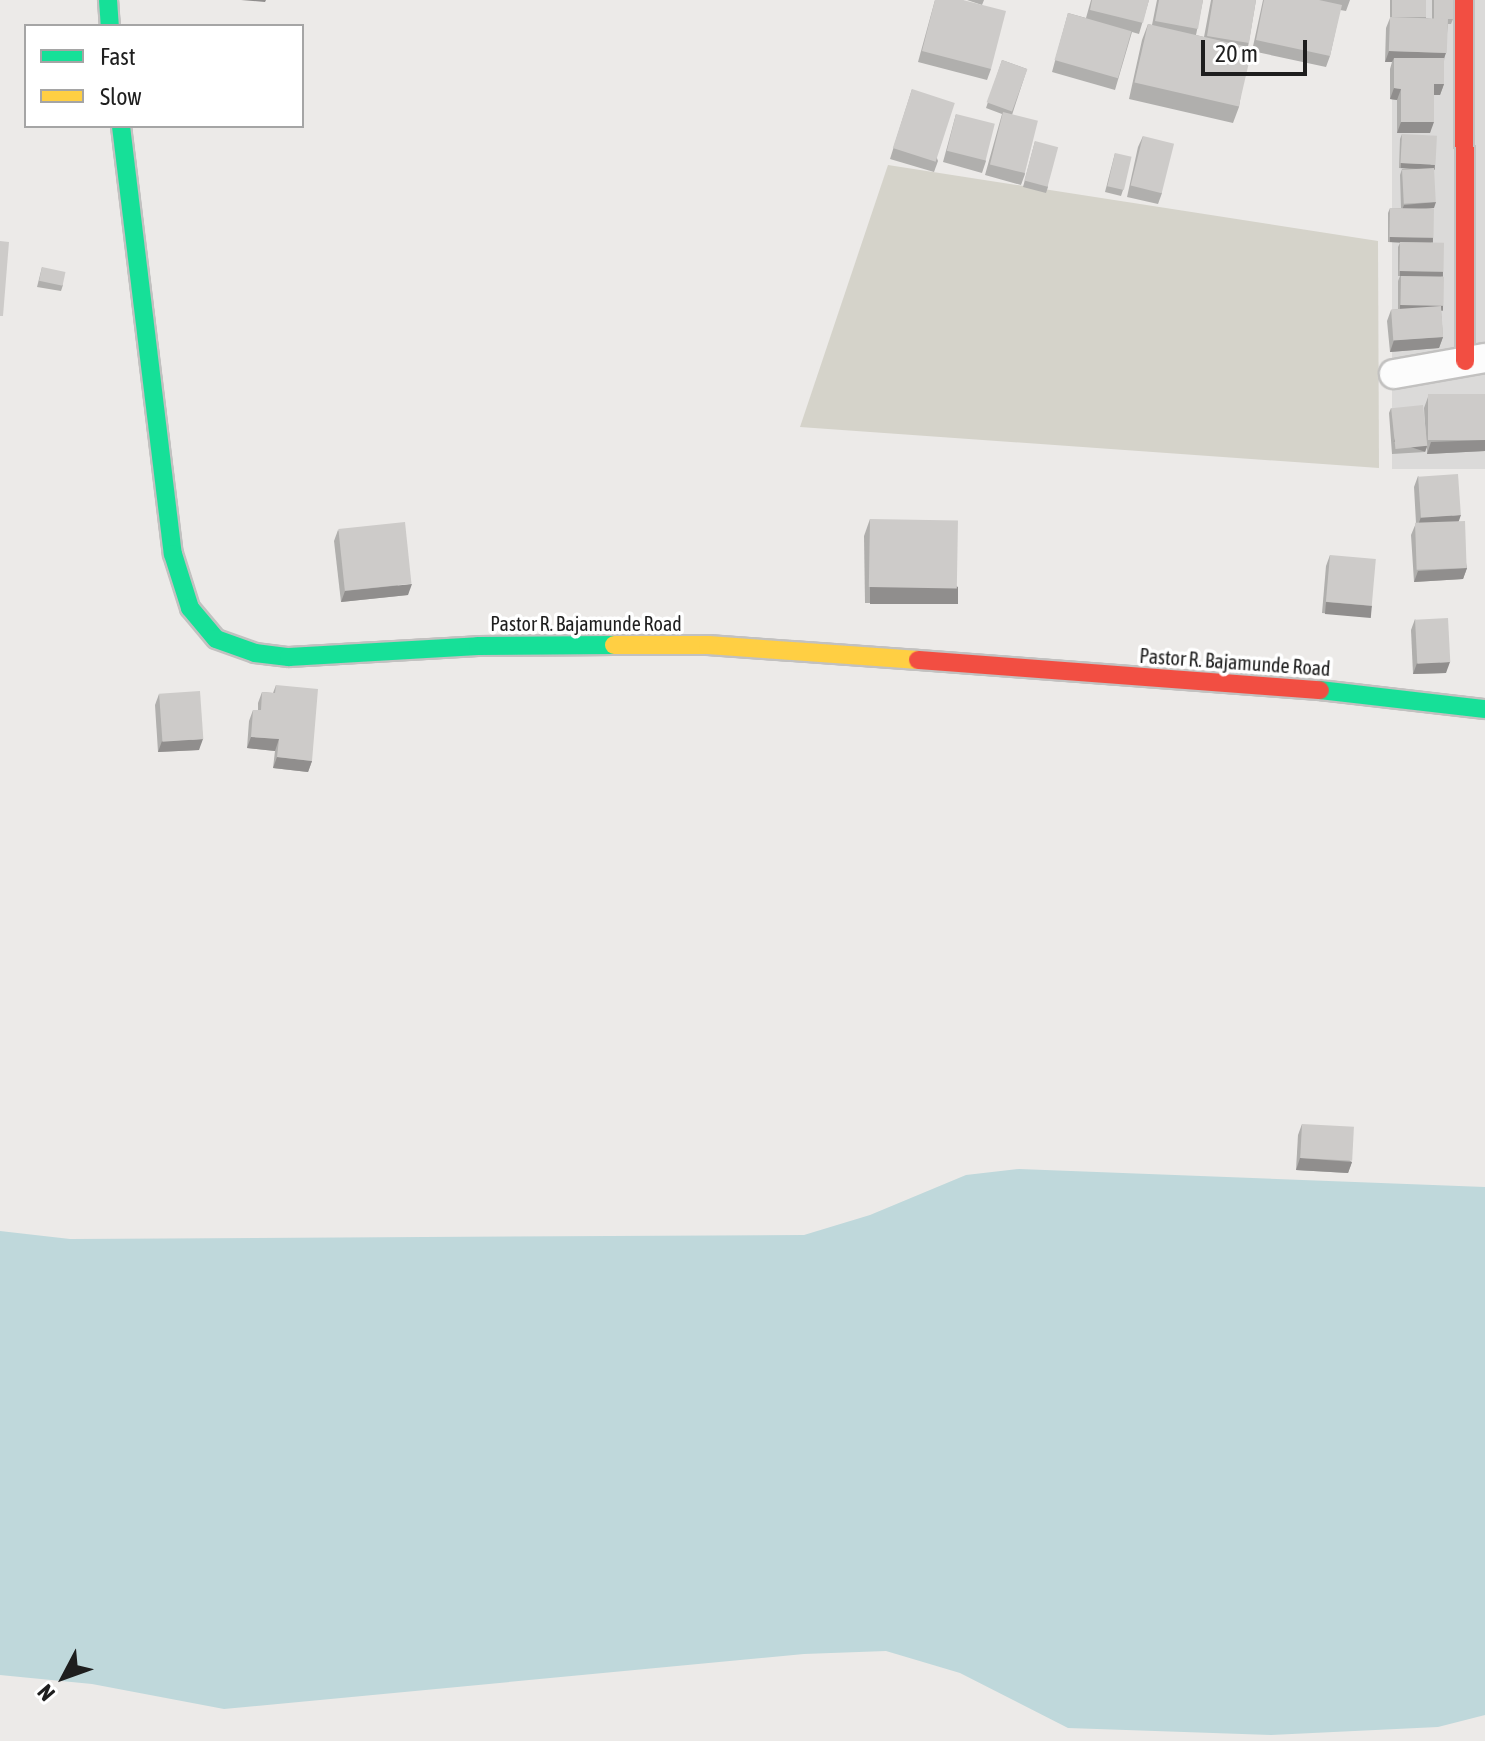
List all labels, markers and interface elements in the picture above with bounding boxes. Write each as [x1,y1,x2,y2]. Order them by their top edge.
legend [24,24,304,128]
scale bar [1205,24,1311,74]
text: 20 m [1215,40,1258,67]
text: Fast [100,43,136,70]
text: Slow [100,83,142,110]
street label: Pastor R. Bajamunde Road [490,611,682,635]
street label: Pastor R. Bajamunde Road [1139,643,1331,681]
north arrow [24,1637,104,1717]
text: N [32,1679,60,1706]

